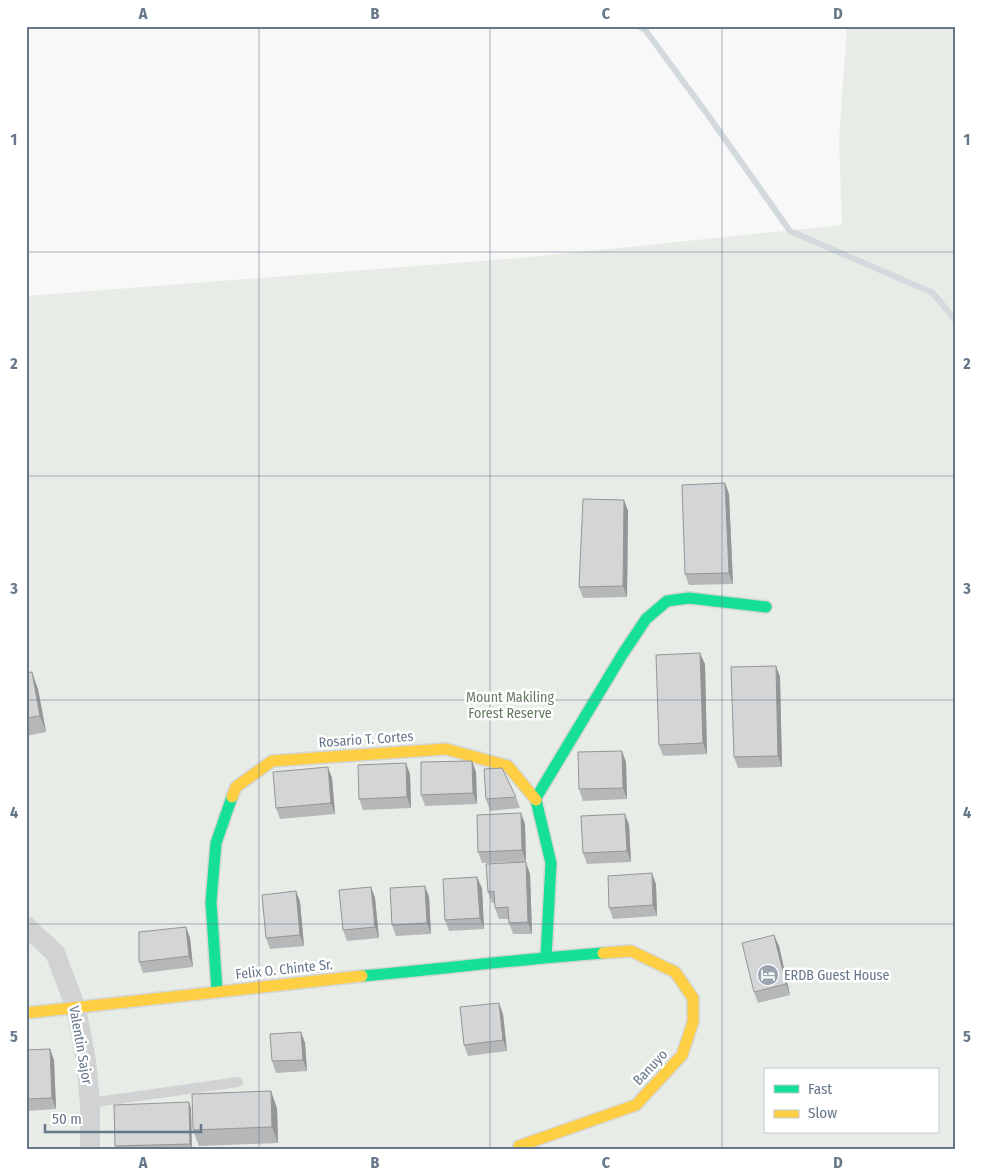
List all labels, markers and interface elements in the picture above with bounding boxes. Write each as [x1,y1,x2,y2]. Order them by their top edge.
text: A [138,4,148,23]
text: B [371,4,380,23]
text: C [602,4,611,23]
text: D [833,4,843,23]
text: 1 [11,130,17,149]
text: 1 [964,130,970,149]
text: 2 [9,354,18,373]
text: 2 [962,354,971,373]
text: 3 [9,579,18,598]
text: 3 [962,579,971,598]
park label: Mount Makiling Forest Reserve [466,689,554,722]
street label: Rosario T. Cortes [318,728,414,751]
text: 4 [10,803,18,822]
text: 4 [963,803,971,822]
street label: Felix O. Chinte Sr. [235,956,333,983]
hotel icon: ERDB Guest House [756,963,780,987]
place label: ERDB Guest House [784,967,890,984]
street label: Valentin Sajor [65,1005,96,1086]
text: 5 [10,1027,18,1046]
text: 5 [963,1027,971,1046]
street label: Banuyo [630,1046,671,1089]
legend [764,1068,938,1134]
text: Fast [808,1080,832,1098]
scale bar [45,1101,201,1133]
text: Slow [808,1104,837,1122]
text: 50 m [52,1110,82,1128]
text: A [138,1153,148,1172]
text: B [371,1153,380,1172]
text: C [602,1153,611,1172]
text: D [833,1153,843,1172]

